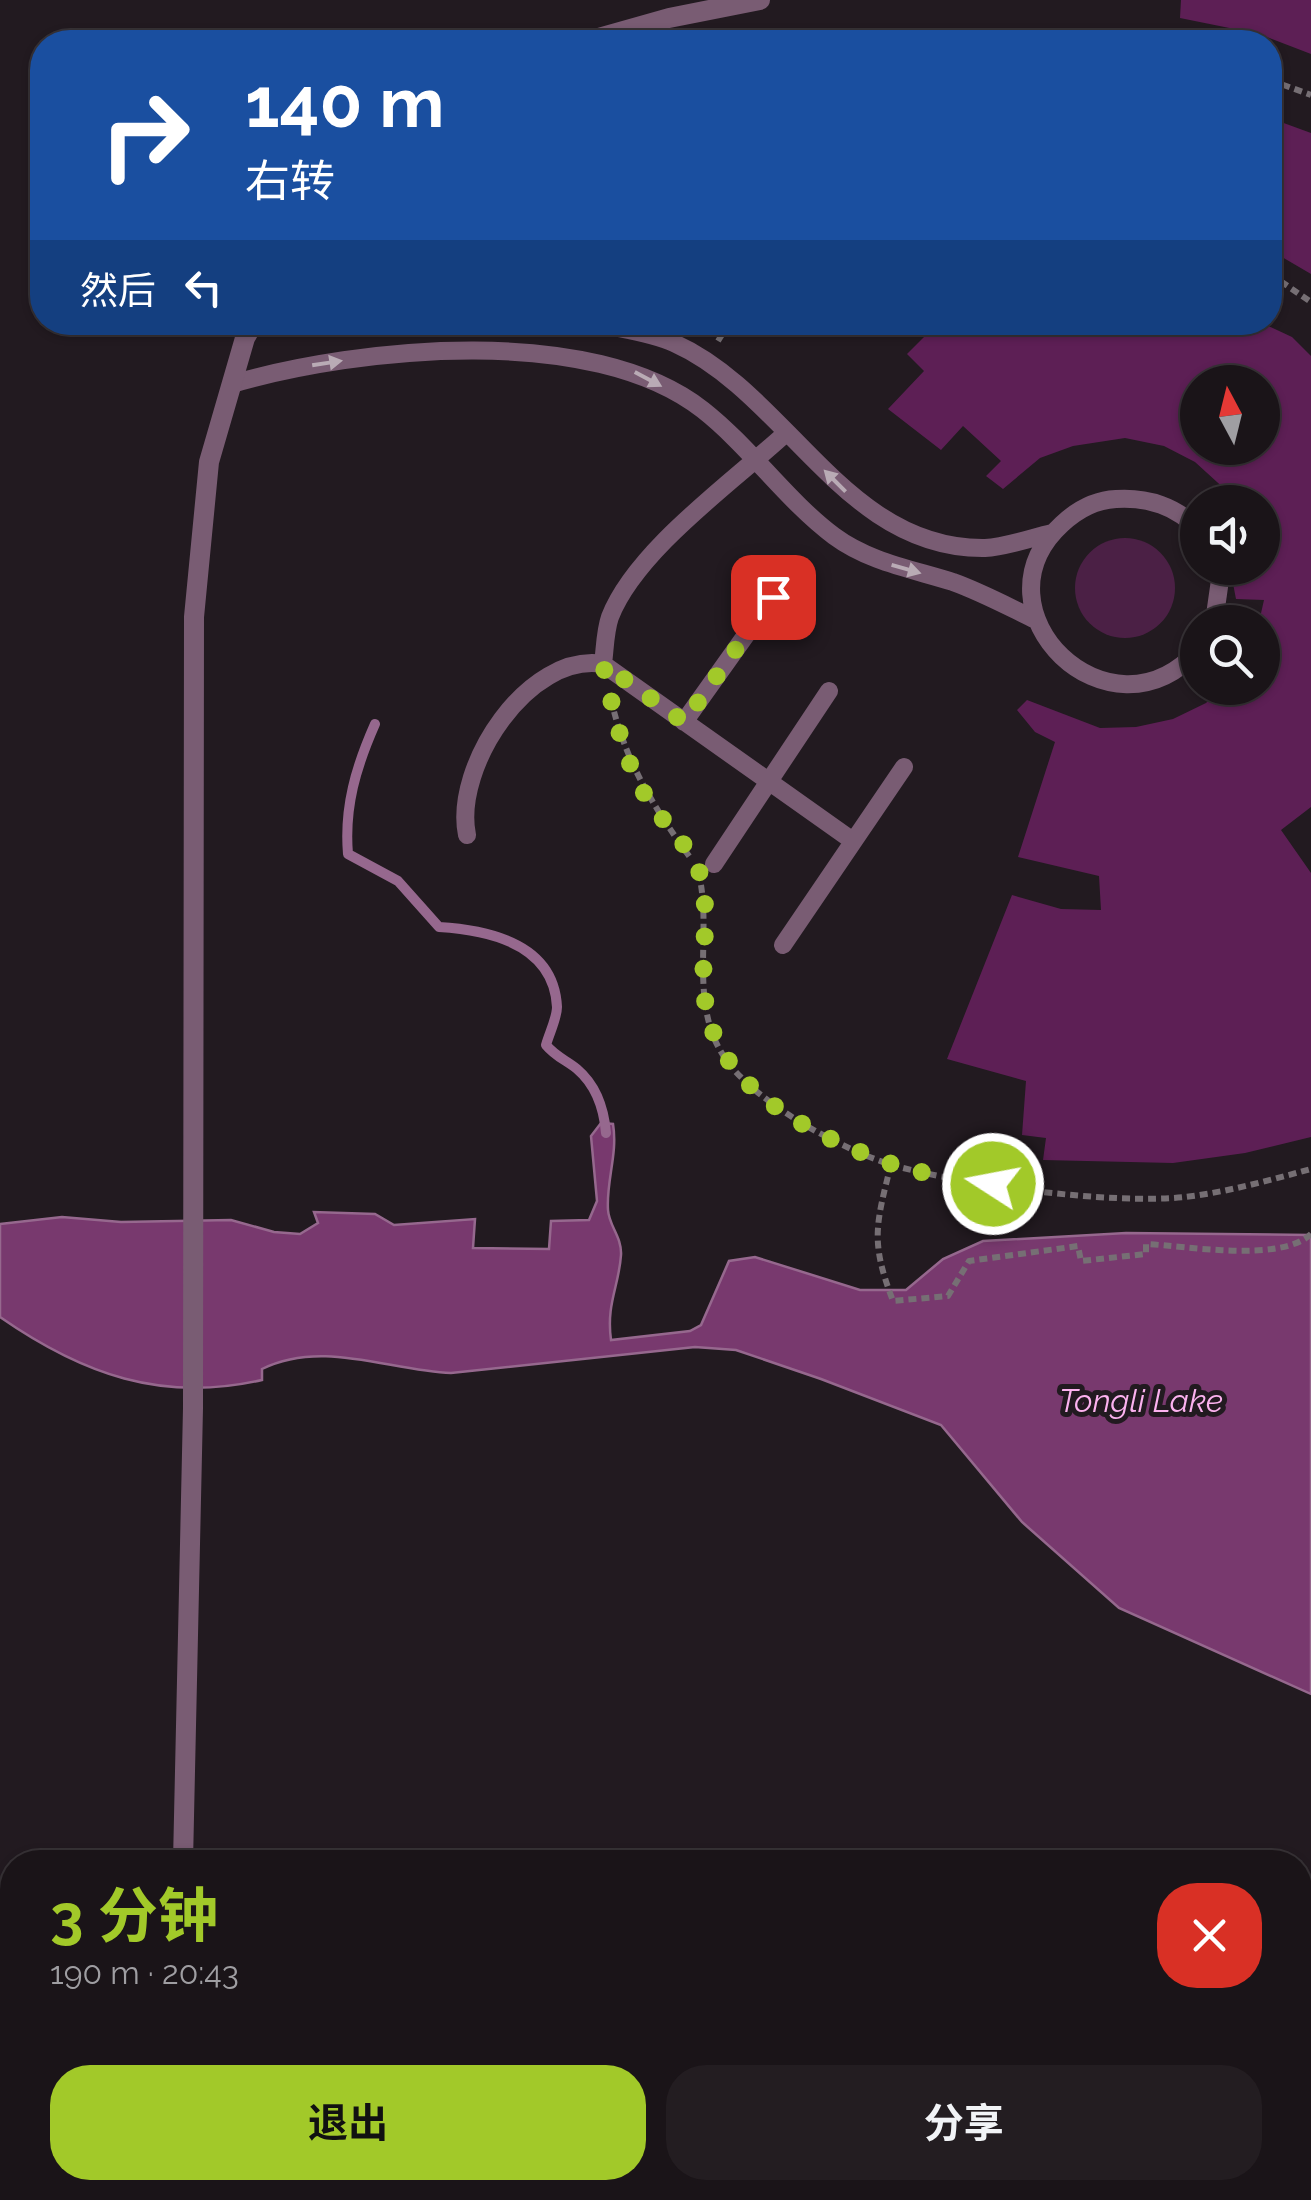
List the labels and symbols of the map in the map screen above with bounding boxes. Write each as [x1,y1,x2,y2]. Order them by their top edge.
one-way arrow [312,355,344,370]
north arrow [1180,365,1280,465]
one-way arrow [634,370,662,387]
one-way arrow [823,470,847,493]
pin [731,555,816,640]
one-way arrow [891,562,922,577]
position arrow [941,1132,1045,1236]
water label: Tongli Lake [1059,1382,1223,1419]

